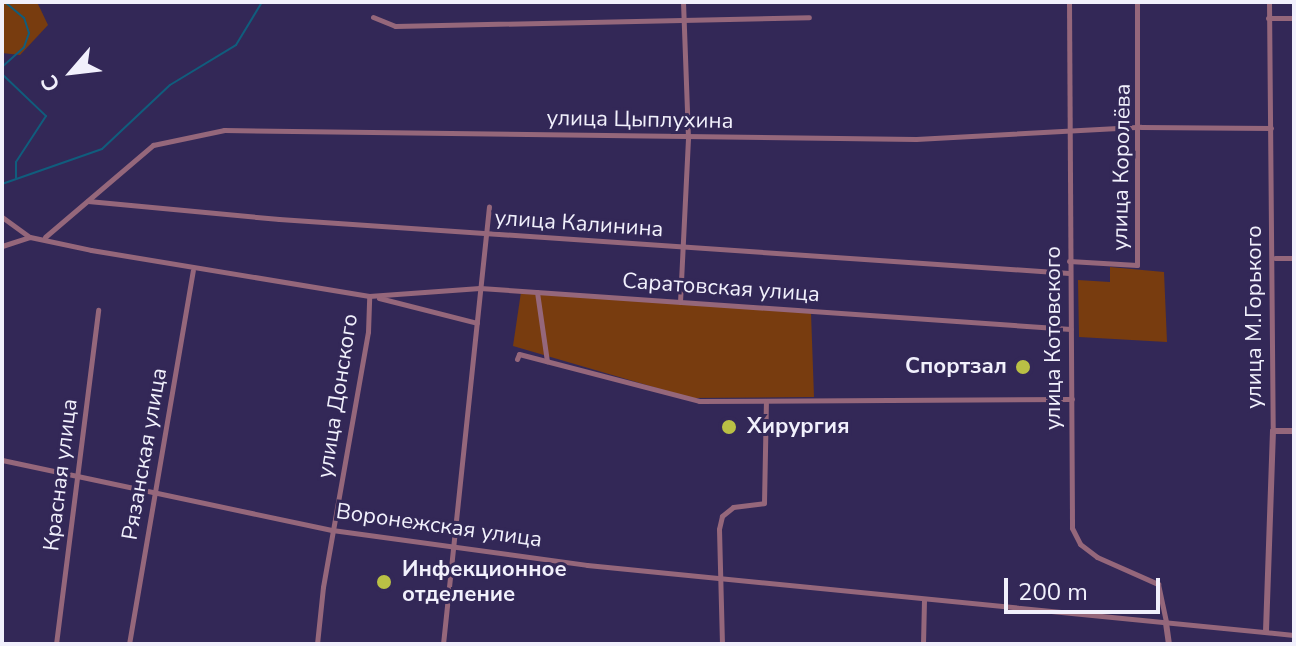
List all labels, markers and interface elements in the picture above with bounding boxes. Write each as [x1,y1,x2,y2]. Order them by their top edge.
north arrow [32,32,112,112]
text: С [34,70,68,97]
street label: улица Королёва [1107,83,1137,251]
street label: улица Цыплухина [546,105,734,135]
street label: улица Калинина [494,205,664,243]
street label: улица М.Горького [1242,225,1268,409]
street label: улица Котовского [1041,246,1067,430]
street label: Саратовская улица [621,268,821,308]
street label: улица Донского [312,312,364,480]
place label: Спортзал [905,354,1007,380]
marker: Спортзал [1014,358,1032,376]
street label: Рязанская улица [117,366,173,542]
street label: Красная улица [39,397,83,553]
place label: Хирургия [747,414,849,440]
marker: Хирургия [718,416,740,438]
street label: Воронежская улица [334,498,544,554]
place label: Инфекционное отделение [402,556,567,608]
scale bar [1008,562,1164,612]
marker: Инфекционное отделение [373,571,395,593]
text: 200 m [1018,576,1088,608]

